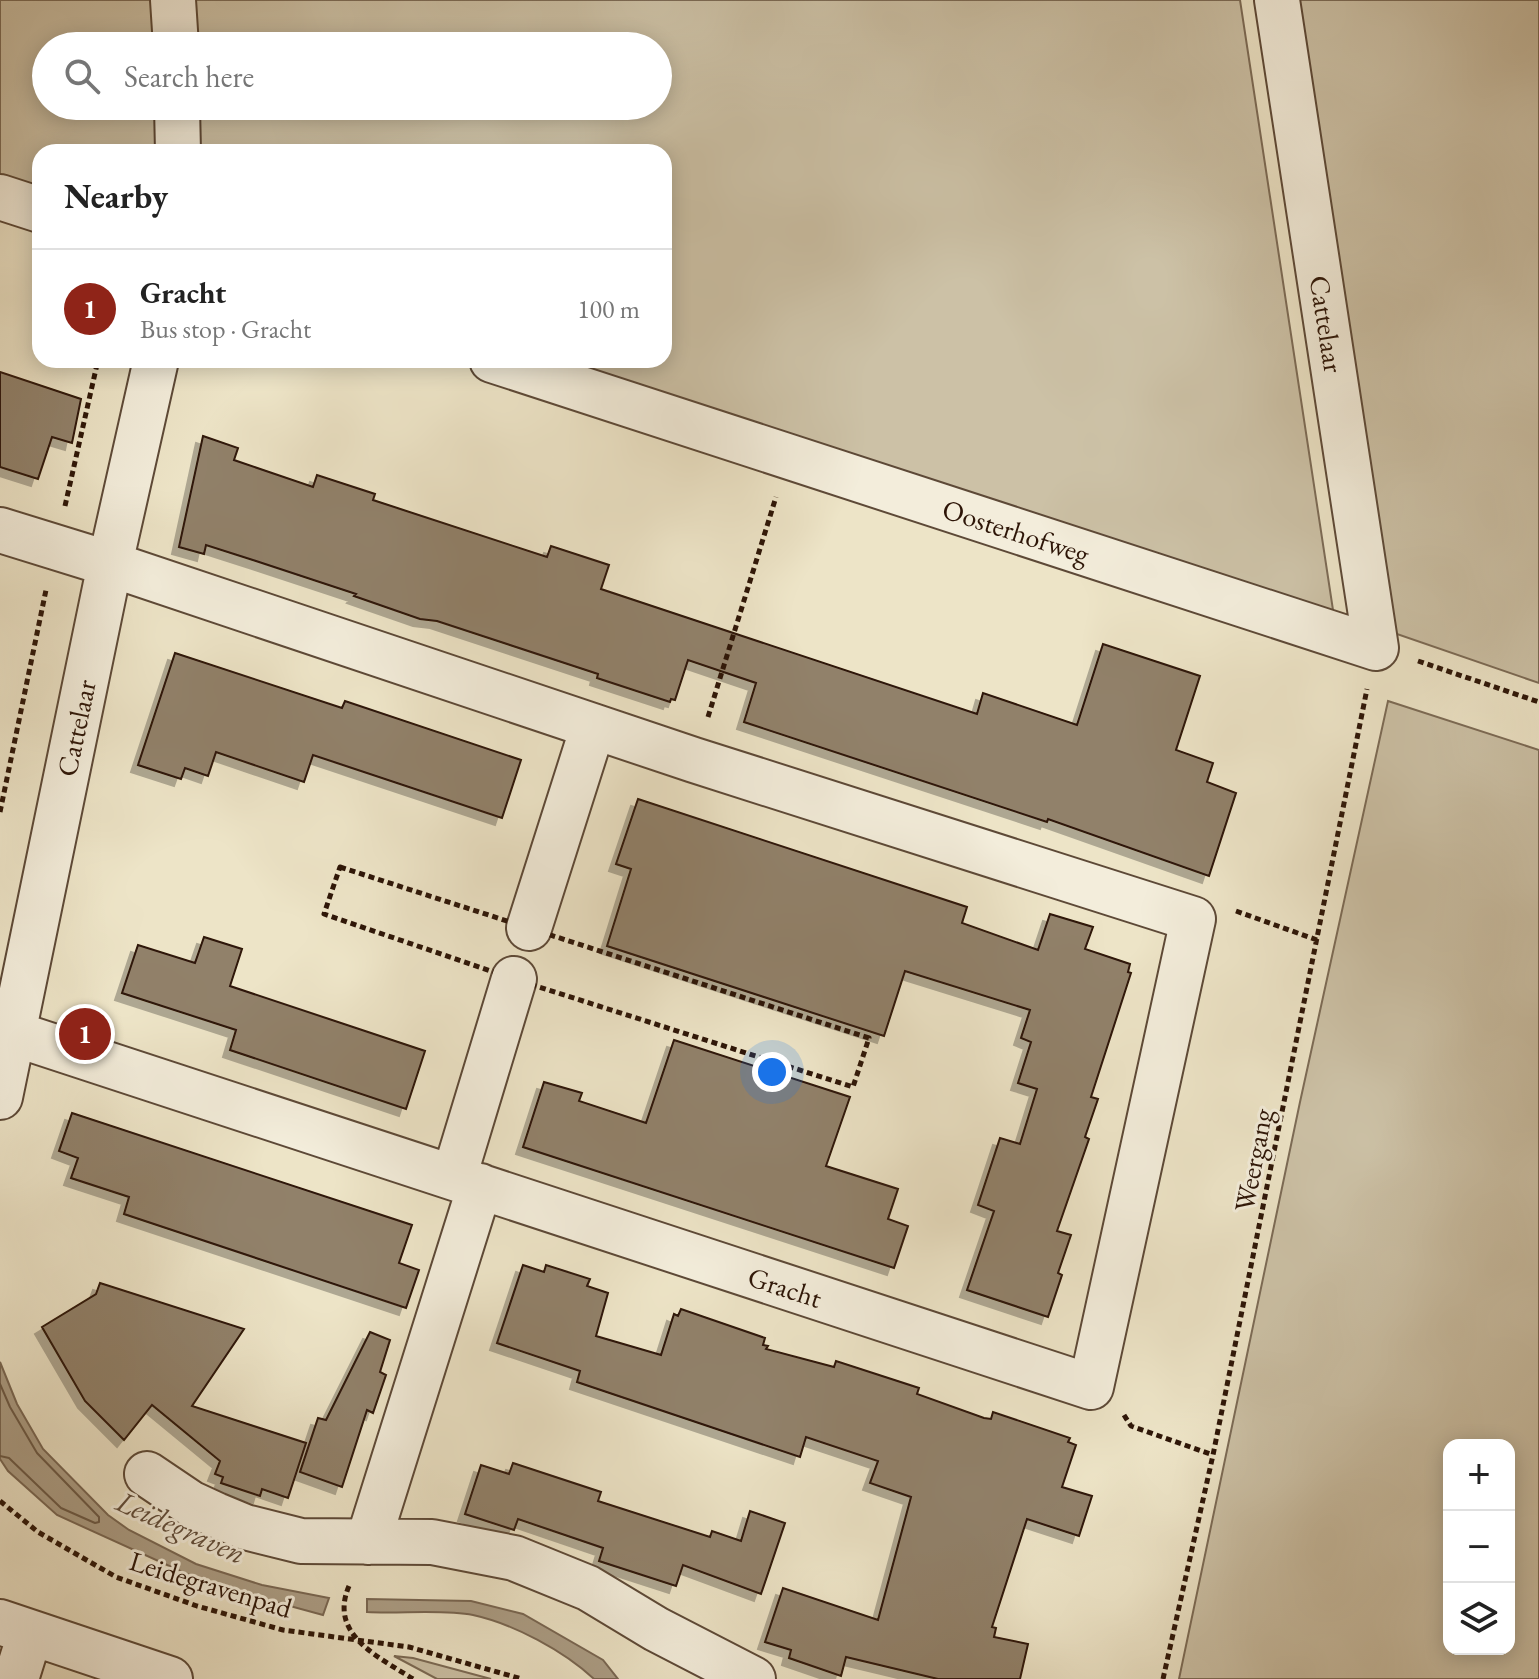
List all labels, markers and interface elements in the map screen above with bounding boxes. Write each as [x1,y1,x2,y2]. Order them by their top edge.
search box [32,32,672,120]
icon: search [60,54,104,98]
text: Search here [124,57,254,96]
text: Nearby [64,174,168,218]
text: Gracht [140,273,226,312]
street label: Cattelaar [1302,273,1353,376]
text: 1 [83,292,97,326]
text: 100 m [577,292,640,326]
text: Bus stop · Gracht [140,312,311,346]
street label: Oosterhofweg [938,490,1095,572]
street label: Cattelaar [48,676,104,780]
pin: 1 [59,1004,111,1064]
your location [752,1052,792,1092]
street label: Weergang [1225,1105,1281,1215]
street label: Gracht [744,1258,827,1316]
map controls [1443,1439,1515,1655]
button: + [1443,1439,1515,1511]
water label: Leidegraven [109,1481,252,1573]
button: − [1443,1511,1515,1583]
street label: Leidegravenpad [125,1542,297,1626]
button: layers [1443,1583,1515,1655]

